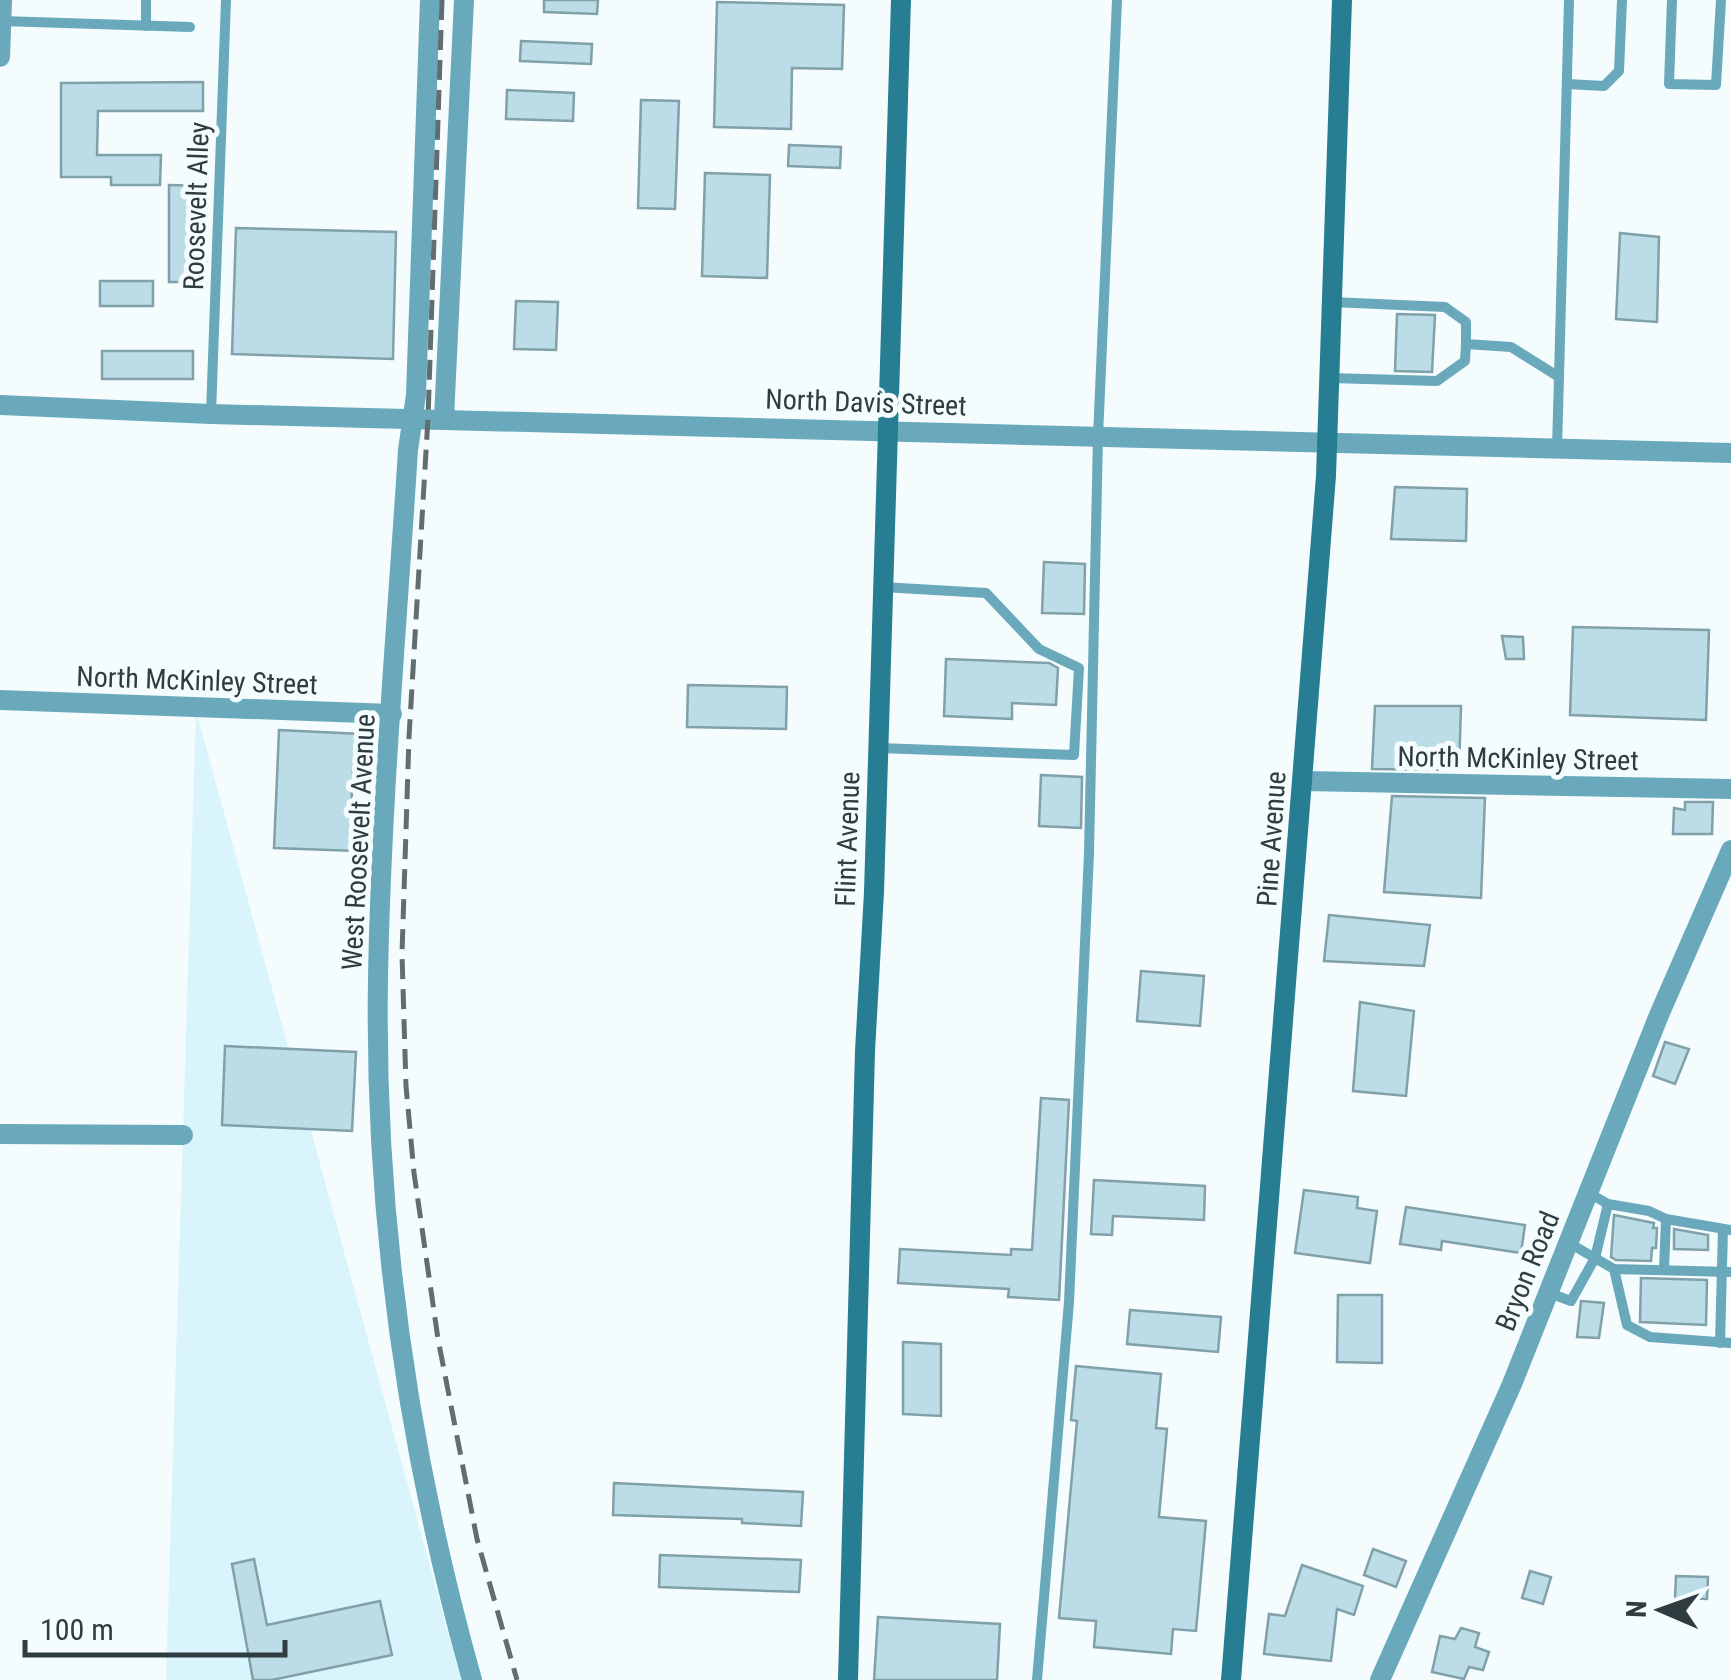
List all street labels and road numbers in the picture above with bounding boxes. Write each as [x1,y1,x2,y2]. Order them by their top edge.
street label: Roosevelt Alley [177,121,216,291]
street label: North Davis Street [765,382,967,423]
street label: North McKinley Street [76,660,318,701]
street label: West Roosevelt Avenue [335,713,382,971]
street label: North McKinley Street [1397,740,1639,777]
street label: Pine Avenue [1250,770,1293,908]
street label: Flint Avenue [829,771,866,907]
street label: Bryon Road [1489,1207,1566,1336]

